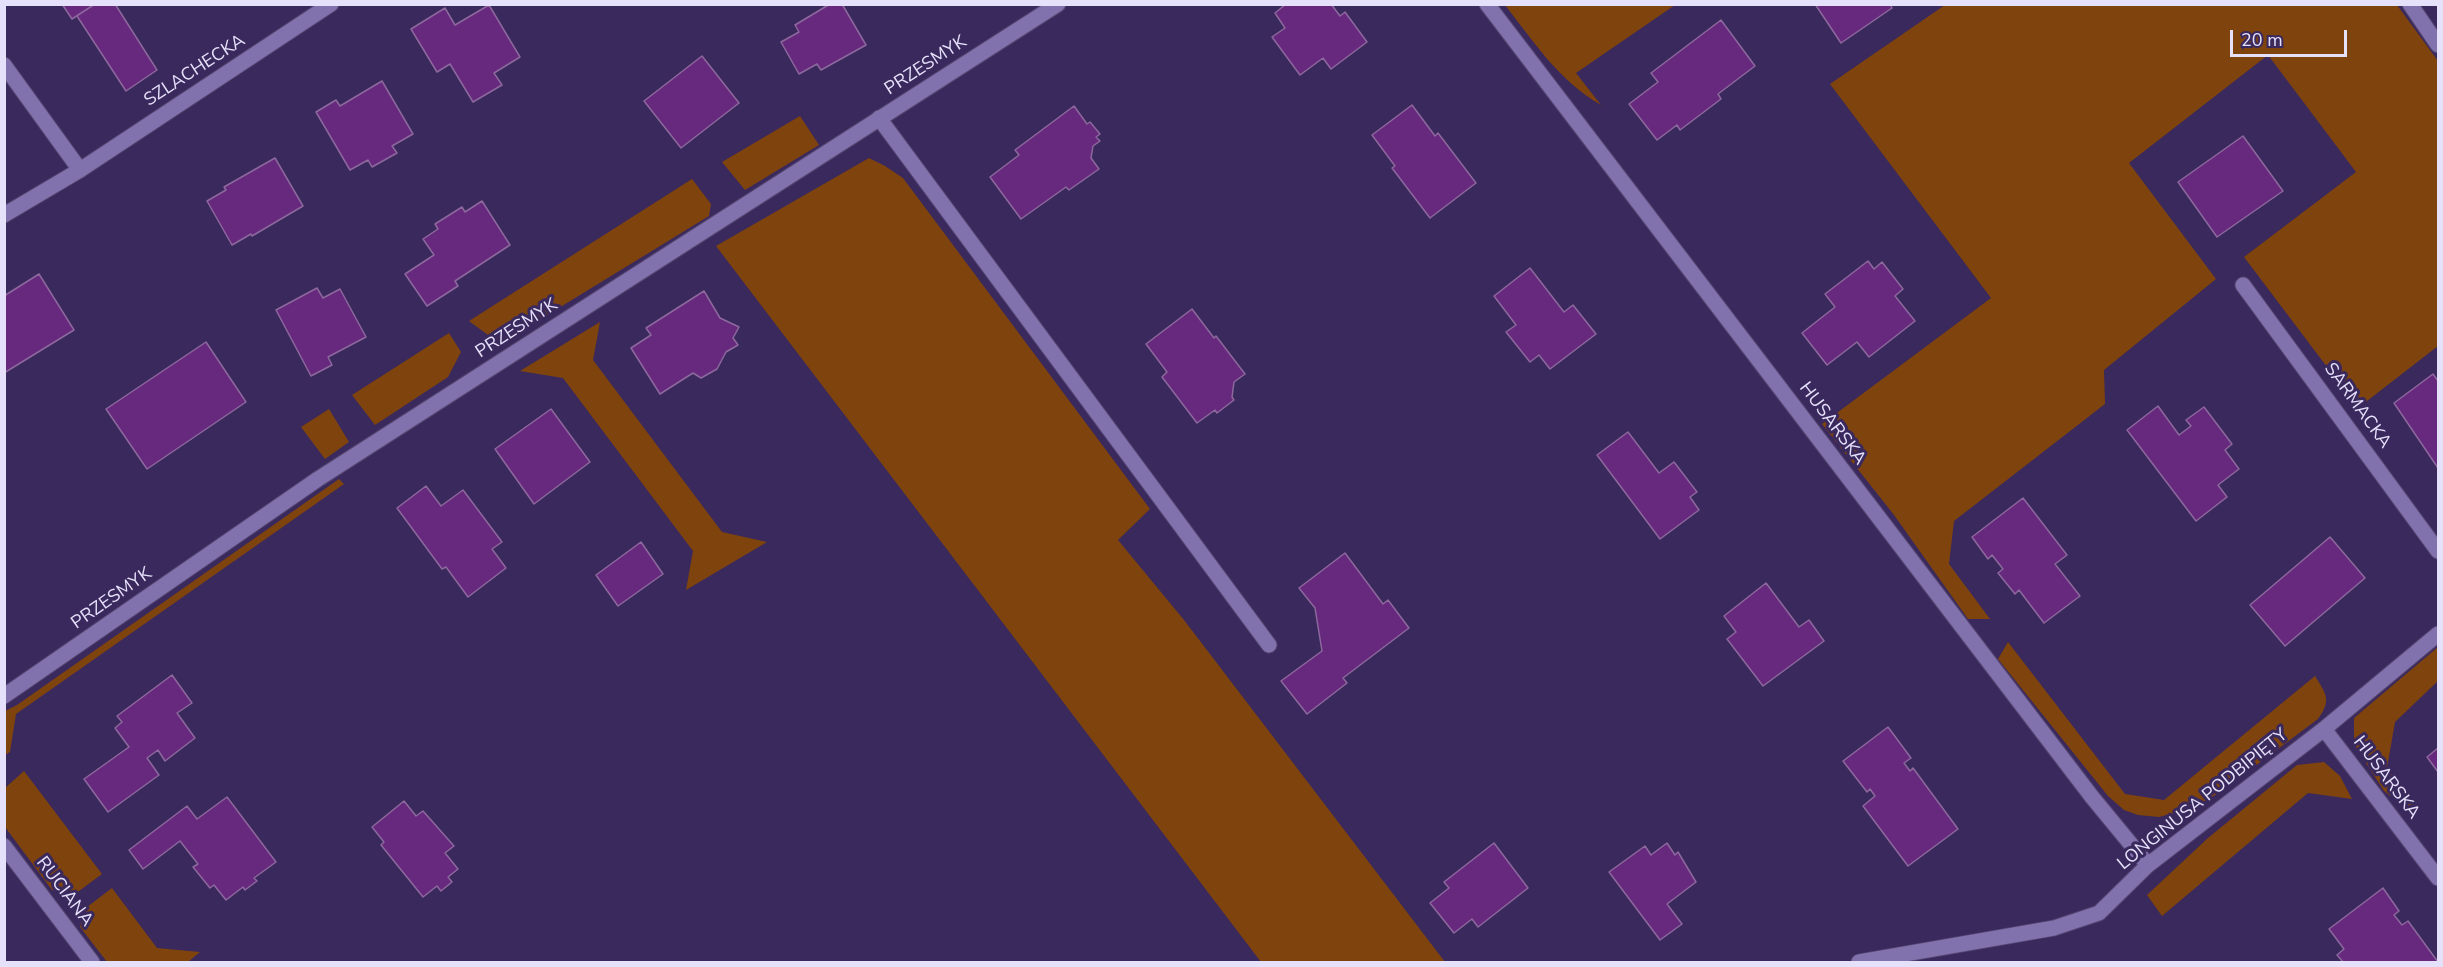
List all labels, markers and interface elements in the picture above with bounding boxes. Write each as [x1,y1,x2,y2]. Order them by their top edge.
scale bar [2233,18,2350,56]
text: 20 m [2241,28,2283,52]
street label: SZLACHECKA [140,30,250,112]
street label: PRZESMYK [881,32,971,100]
street label: PRZESMYK [472,295,562,363]
street label: SARMACKA [2319,359,2395,453]
street label: HUSARSKA [1794,378,1870,470]
street label: PRZESMYK [68,563,156,635]
street label: LONGINUSA PODBIPIĘTY [2114,725,2292,875]
street label: HUSARSKA [2348,732,2424,824]
street label: RUCIANA [31,853,97,931]

